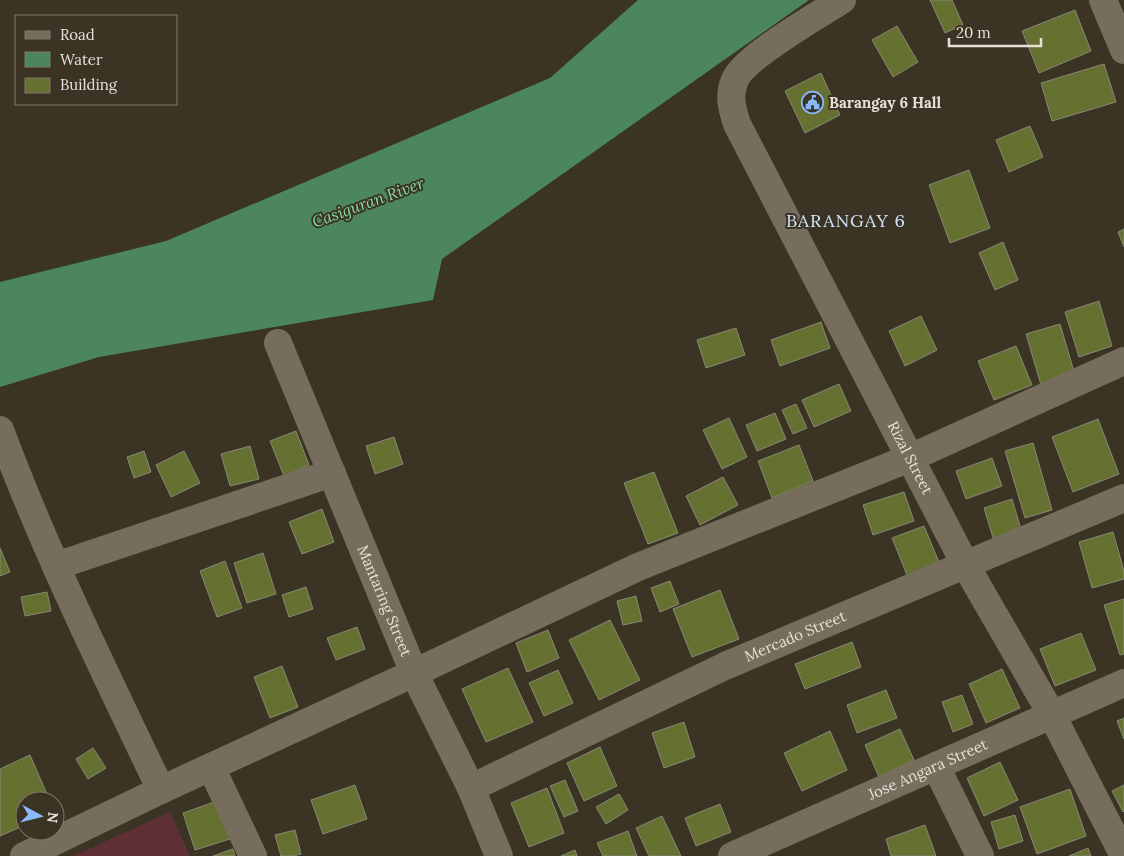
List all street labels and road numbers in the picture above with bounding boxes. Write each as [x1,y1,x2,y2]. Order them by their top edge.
street label: Rizal Street [884,418,937,498]
street label: Mantaring Street [353,542,416,659]
street label: Mercado Street [742,606,849,666]
street label: Jose Angara Street [864,734,990,804]

